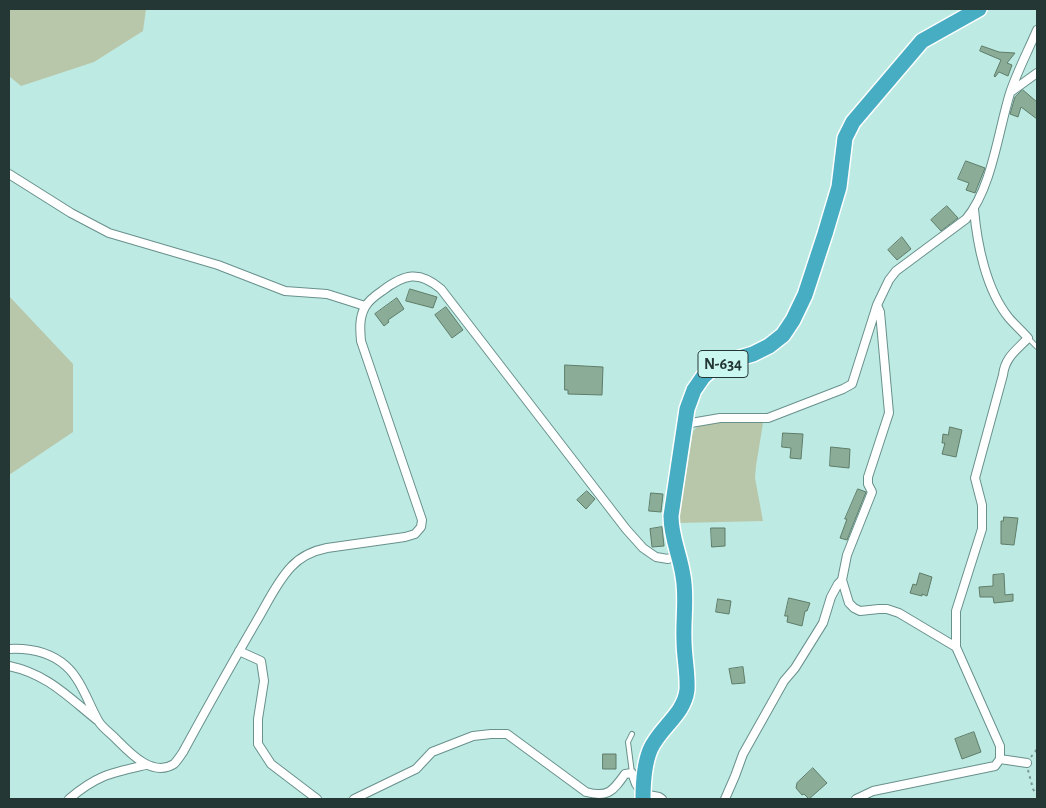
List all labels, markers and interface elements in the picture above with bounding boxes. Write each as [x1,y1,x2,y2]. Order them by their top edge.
road number: N-634 [698,350,748,378]

